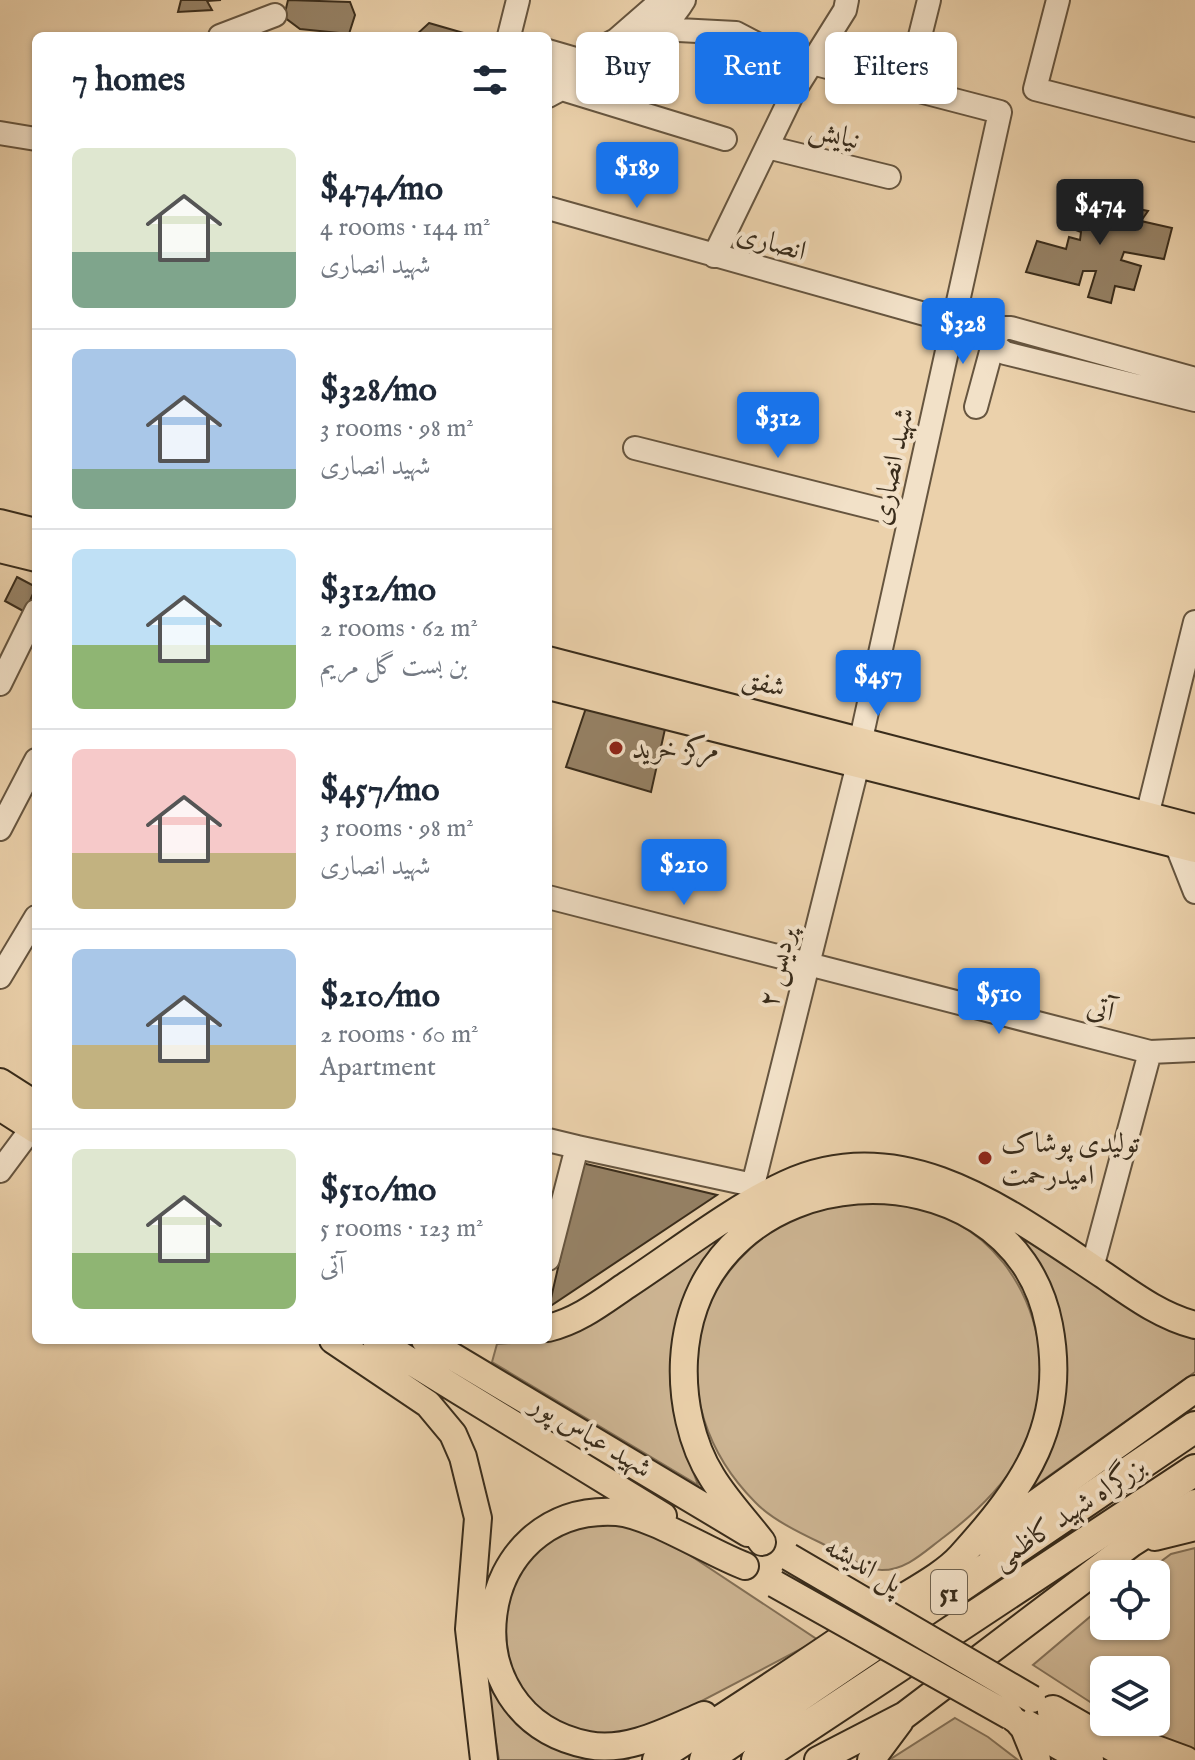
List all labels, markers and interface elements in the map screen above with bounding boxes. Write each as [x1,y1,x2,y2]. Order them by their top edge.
chip: Buy [576,32,679,104]
chip: Rent [695,32,809,104]
chip: Filters [825,32,957,104]
icon: filters [468,58,512,102]
text: 7 homes [72,59,185,102]
street label: نیایش [805,112,864,159]
pin: $189 [590,142,684,210]
text: $189 [614,151,660,184]
text: $474/mo [320,168,443,211]
pin: $474 [1053,179,1147,247]
icon: home [136,180,232,276]
text: $474 [1074,188,1126,221]
text: 4 rooms · 144 m² [320,211,491,244]
street label: انصاری [733,217,810,270]
text: شهید انصاری [320,249,431,282]
pin: $328 [916,298,1010,366]
text: $328 [940,307,986,340]
text: $328/mo [320,369,437,412]
icon: home [136,381,232,477]
pin: $312 [731,392,825,460]
text: $312 [755,401,801,434]
street label: شهید انصاری [864,405,923,528]
text: 3 rooms · 98 m² [320,412,474,445]
text: شهید انصاری [320,450,431,483]
text: $312/mo [320,569,436,612]
icon: home [136,581,232,677]
text: 2 rooms · 62 m² [320,612,478,645]
text: بن بست گل مریم [320,650,468,683]
pin: $457 [831,650,925,718]
text: $457 [854,659,902,692]
street label: شفق [738,662,789,707]
place label: مرکز خرید [632,733,719,768]
marker: مرکز خرید [607,739,625,757]
text: $457/mo [320,769,440,812]
icon: home [136,781,232,877]
text: 3 rooms · 98 m² [320,812,474,845]
pin: $210 [637,839,731,907]
text: $210 [660,848,708,881]
text: شهید انصاری [320,850,431,883]
street label: پردیس ۲ [752,921,806,1011]
pin: $510 [952,968,1046,1036]
text: $210/mo [320,975,440,1018]
text: $510 [976,977,1022,1010]
icon: home [136,981,232,1077]
street label: آتی [1083,989,1121,1032]
text: 2 rooms · 60 m² [320,1018,479,1051]
text: Apartment [320,1051,436,1084]
place label: تولیدی پوشاک امیدرحمت [1001,1127,1140,1194]
marker: تولیدی پوشاک امیدرحمت [976,1149,994,1167]
text: $510/mo [320,1169,436,1212]
icon: home [136,1181,232,1277]
text: 5 rooms · 123 m² [320,1212,484,1245]
text: آتی [320,1250,345,1283]
street label: شهید عباس پور [521,1386,658,1488]
street label: بزرگراه شهید کاظمی [984,1447,1153,1578]
street label: پل اندیشه [817,1530,909,1604]
map controls [1090,1560,1170,1736]
button: locate [1090,1560,1170,1640]
road number: 51 [931,1570,967,1614]
button: layers [1090,1656,1170,1736]

